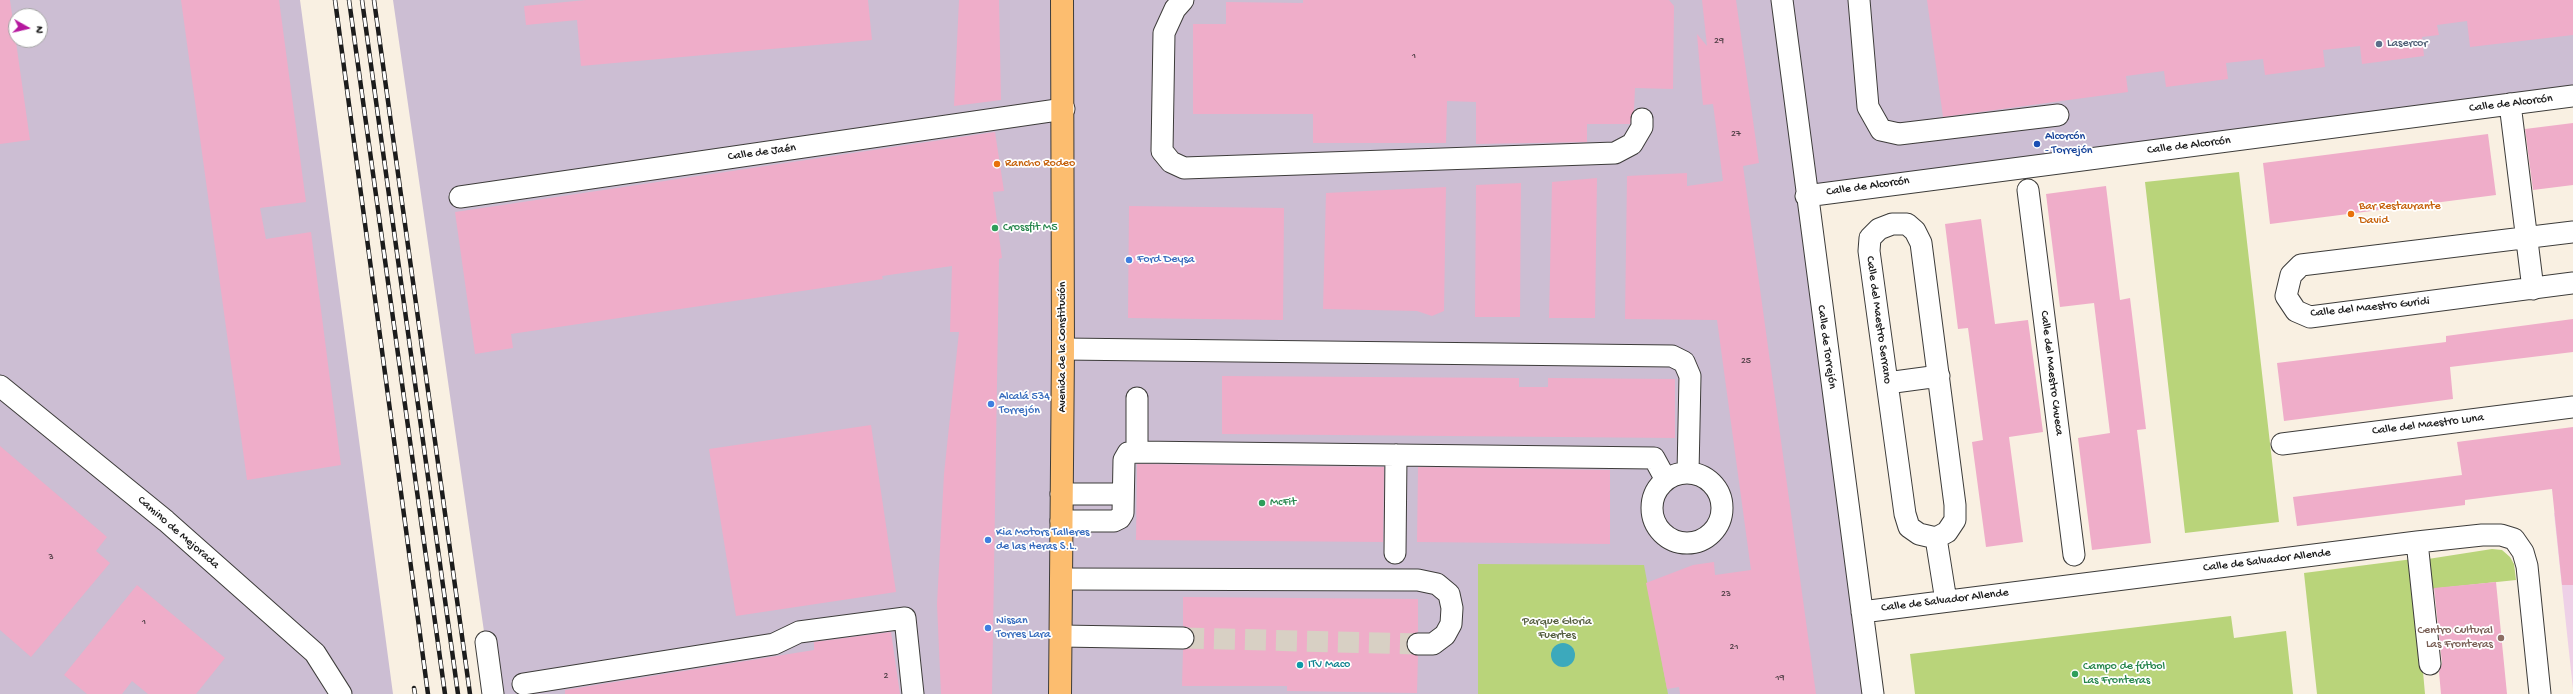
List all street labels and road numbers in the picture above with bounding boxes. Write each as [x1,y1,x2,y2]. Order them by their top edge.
street label: Calle de Alcorcón [2469,92,2553,116]
street label: Calle de Alcorcón [2147,134,2231,158]
street label: Calle de Jaén [727,141,797,165]
street label: Calle de Alcorcón [1825,174,1911,200]
street label: Calle del Maestro Serrano [1862,255,1894,385]
street label: Avenida de la Constitución [1056,281,1070,413]
street label: Calle del Maestro Guridi [2310,295,2430,321]
street label: Calle de Torrejón [1813,304,1839,390]
street label: Calle del Maestro Chueca [2036,310,2066,436]
street label: Calle del Maestro Luna [2371,411,2485,439]
street label: Camino de Mejorada [134,493,222,573]
street label: Calle de Salvador Allende [2202,546,2332,576]
street label: Calle de Salvador Allende [1880,586,2010,616]

